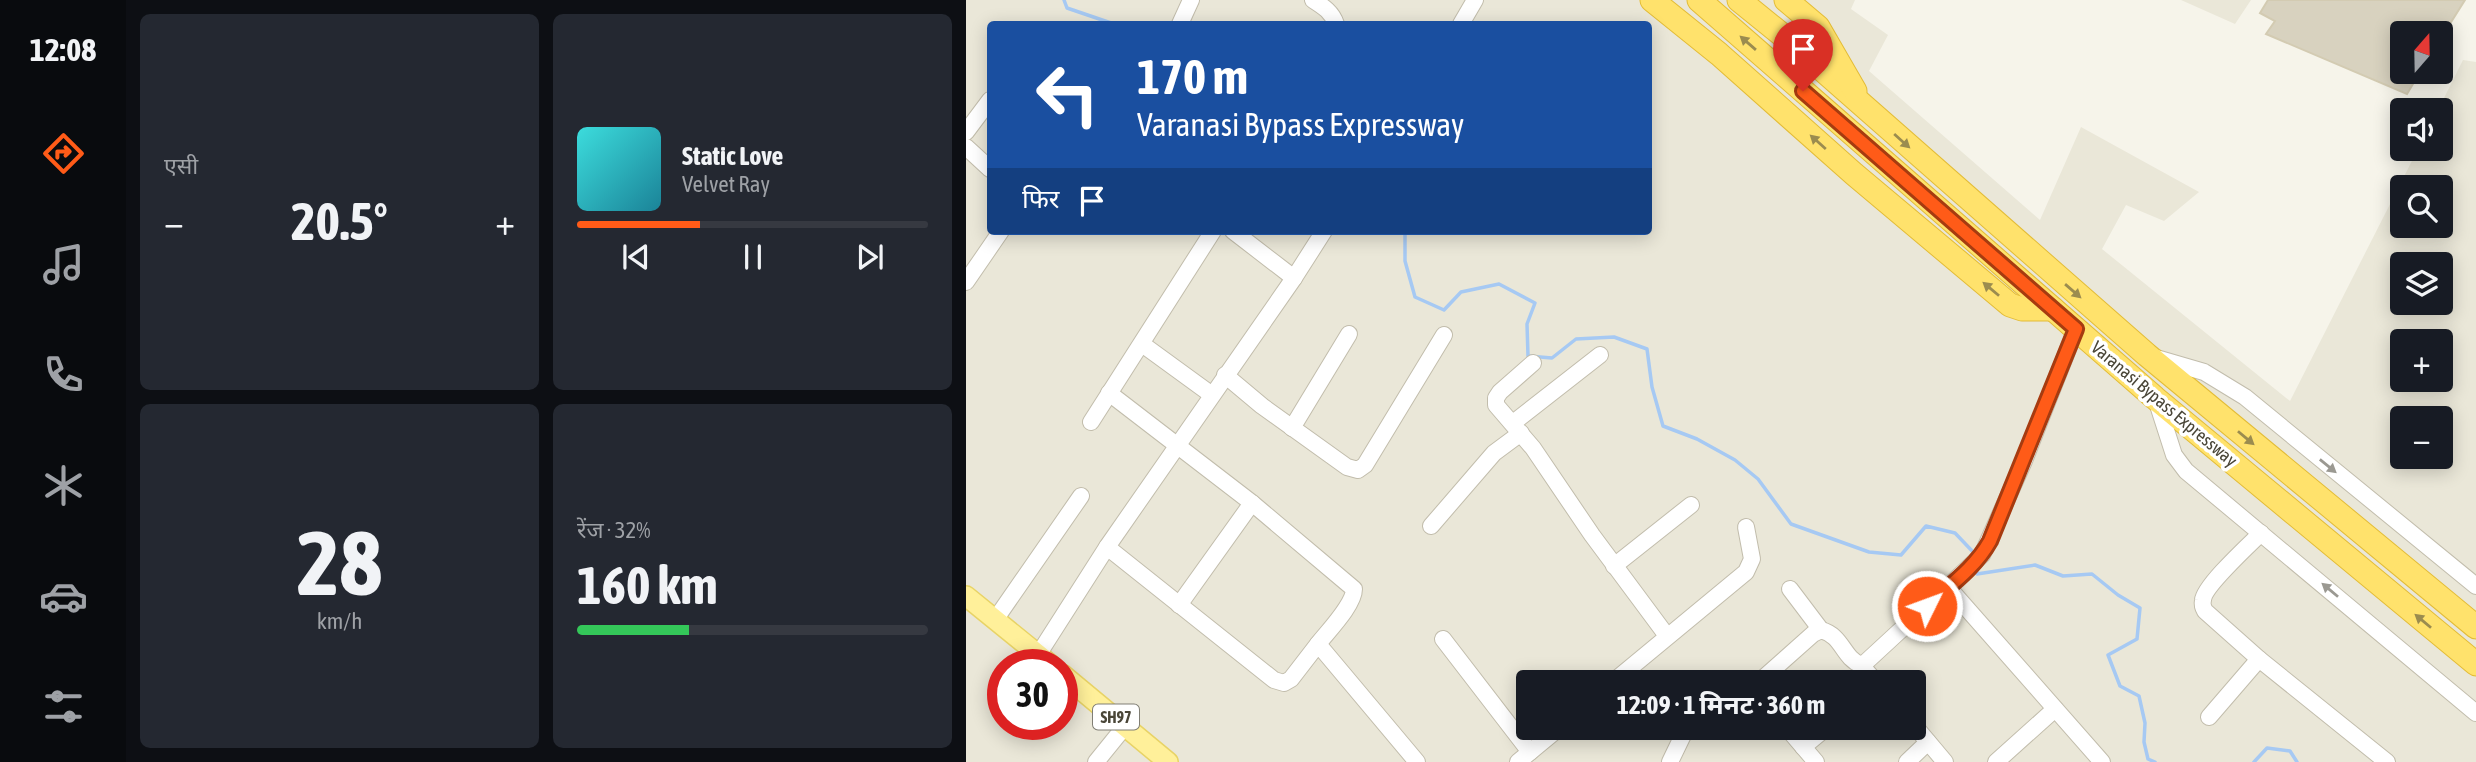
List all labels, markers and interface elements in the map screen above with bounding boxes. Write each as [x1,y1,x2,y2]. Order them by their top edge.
pin [1773,19,1833,91]
north arrow [2390,21,2454,84]
map controls [2390,21,2453,469]
icon: arrive [1784,30,1822,68]
text: 12:08 [30,31,96,68]
one-way arrow [1739,35,1757,51]
text: 170 m [1137,48,1248,104]
icon: left [1022,49,1113,140]
button: sound [2390,98,2453,161]
text: Varanasi Bypass Expressway [1137,106,1464,143]
icon: directions [39,129,88,178]
one-way arrow [1893,133,1911,149]
one-way arrow [1809,134,1827,150]
text: Static Love [682,141,783,171]
text: एसी [164,153,198,179]
text: Velvet Ray [682,171,770,197]
button: search [2390,175,2453,238]
icon: arrive [1073,182,1111,220]
text: फिर [1022,184,1059,214]
text: 20.5° [291,191,388,251]
text: − [164,200,184,243]
text: + [495,200,515,243]
icon: previous [617,238,655,276]
icon: pause [734,238,772,276]
icon: next [851,238,889,276]
icon: music [39,240,88,289]
button: layers [2390,252,2453,315]
one-way arrow [1983,282,2001,297]
one-way arrow [2064,283,2082,299]
button: + [2390,329,2453,392]
street label: Varanasi Bypass Expressway [2087,336,2242,471]
icon: phone [39,350,88,399]
button: − [2390,406,2453,469]
one-way arrow [2237,430,2255,445]
one-way arrow [2319,458,2337,473]
icon: climate [39,461,88,510]
text: 28 [297,510,382,614]
text: रेंज · 32% [577,517,651,543]
text: 160 km [577,555,718,615]
position arrow [1890,569,1964,643]
icon: car [39,572,88,621]
one-way arrow [2321,583,2338,598]
text: km/h [317,608,362,634]
one-way arrow [2415,613,2433,628]
speed limit sign: 30 [987,649,1078,740]
icon: filters [39,682,88,731]
text: 12:09 · 1 मिनट · 360 m [1617,690,1825,720]
road number: SH97 [1093,704,1139,730]

